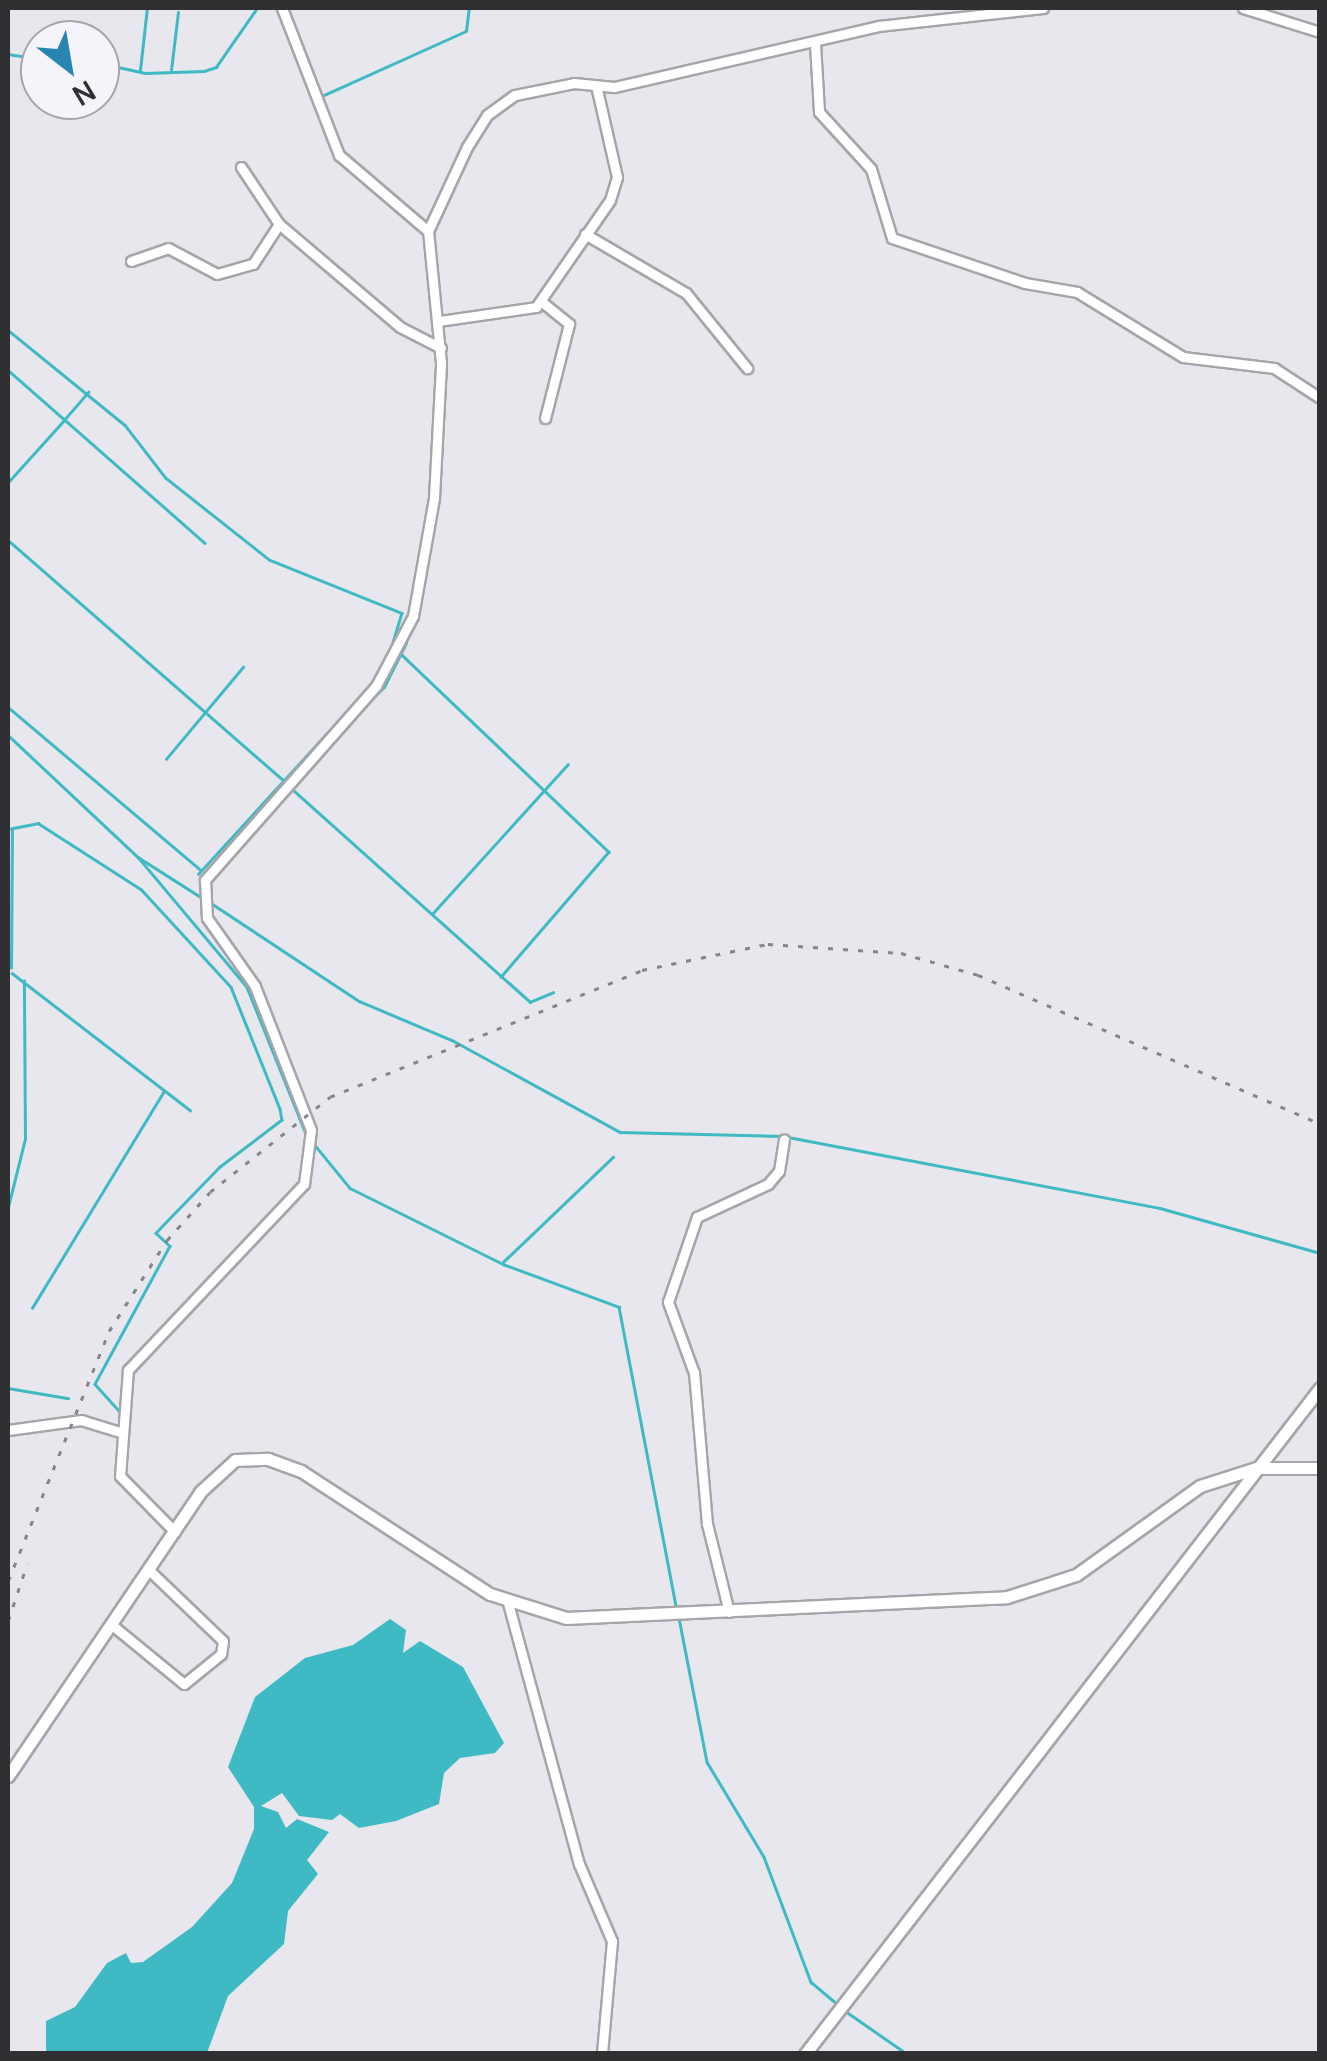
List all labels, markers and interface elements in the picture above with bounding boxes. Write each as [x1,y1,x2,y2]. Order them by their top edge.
north arrow [20,20,120,120]
text: N [66,73,103,115]

